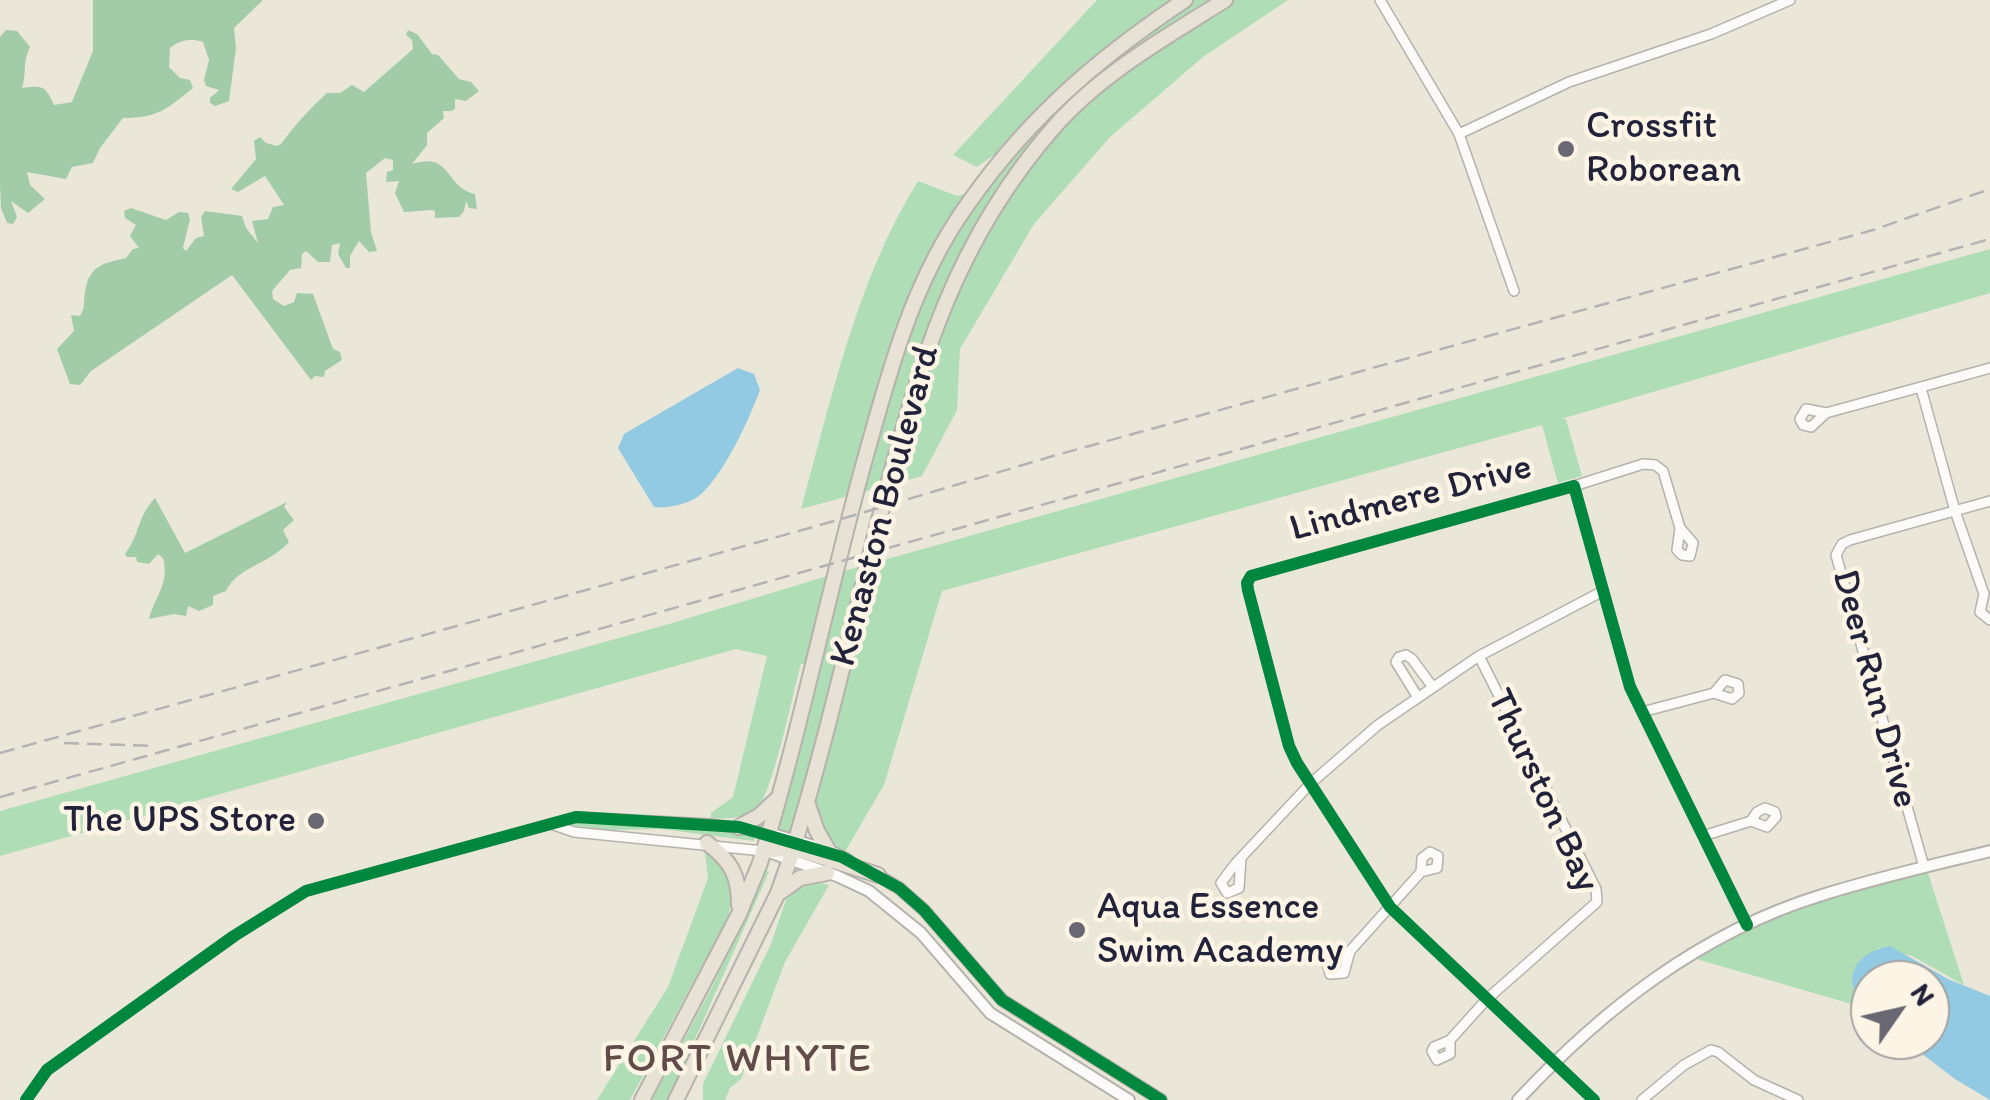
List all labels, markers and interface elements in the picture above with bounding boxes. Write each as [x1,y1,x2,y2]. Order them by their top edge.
place label: Crossfit Roborean [1586,104,1741,193]
marker: Crossfit Roborean [1555,138,1577,160]
street label: Kenaston Boulevard [821,341,951,671]
street label: Lindmere Drive [1285,445,1537,553]
street label: Deer Run Drive [1820,565,1928,813]
street label: Thurston Bay [1475,682,1609,900]
place label: The UPS Store [63,798,296,844]
marker: The UPS Store [305,810,327,832]
place label: Aqua Essence Swim Academy [1097,885,1343,974]
marker: Aqua Essence Swim Academy [1066,919,1088,941]
north arrow [1850,960,1950,1060]
text: N [1904,977,1943,1012]
district label: FORT WHYTE [602,1035,874,1085]

